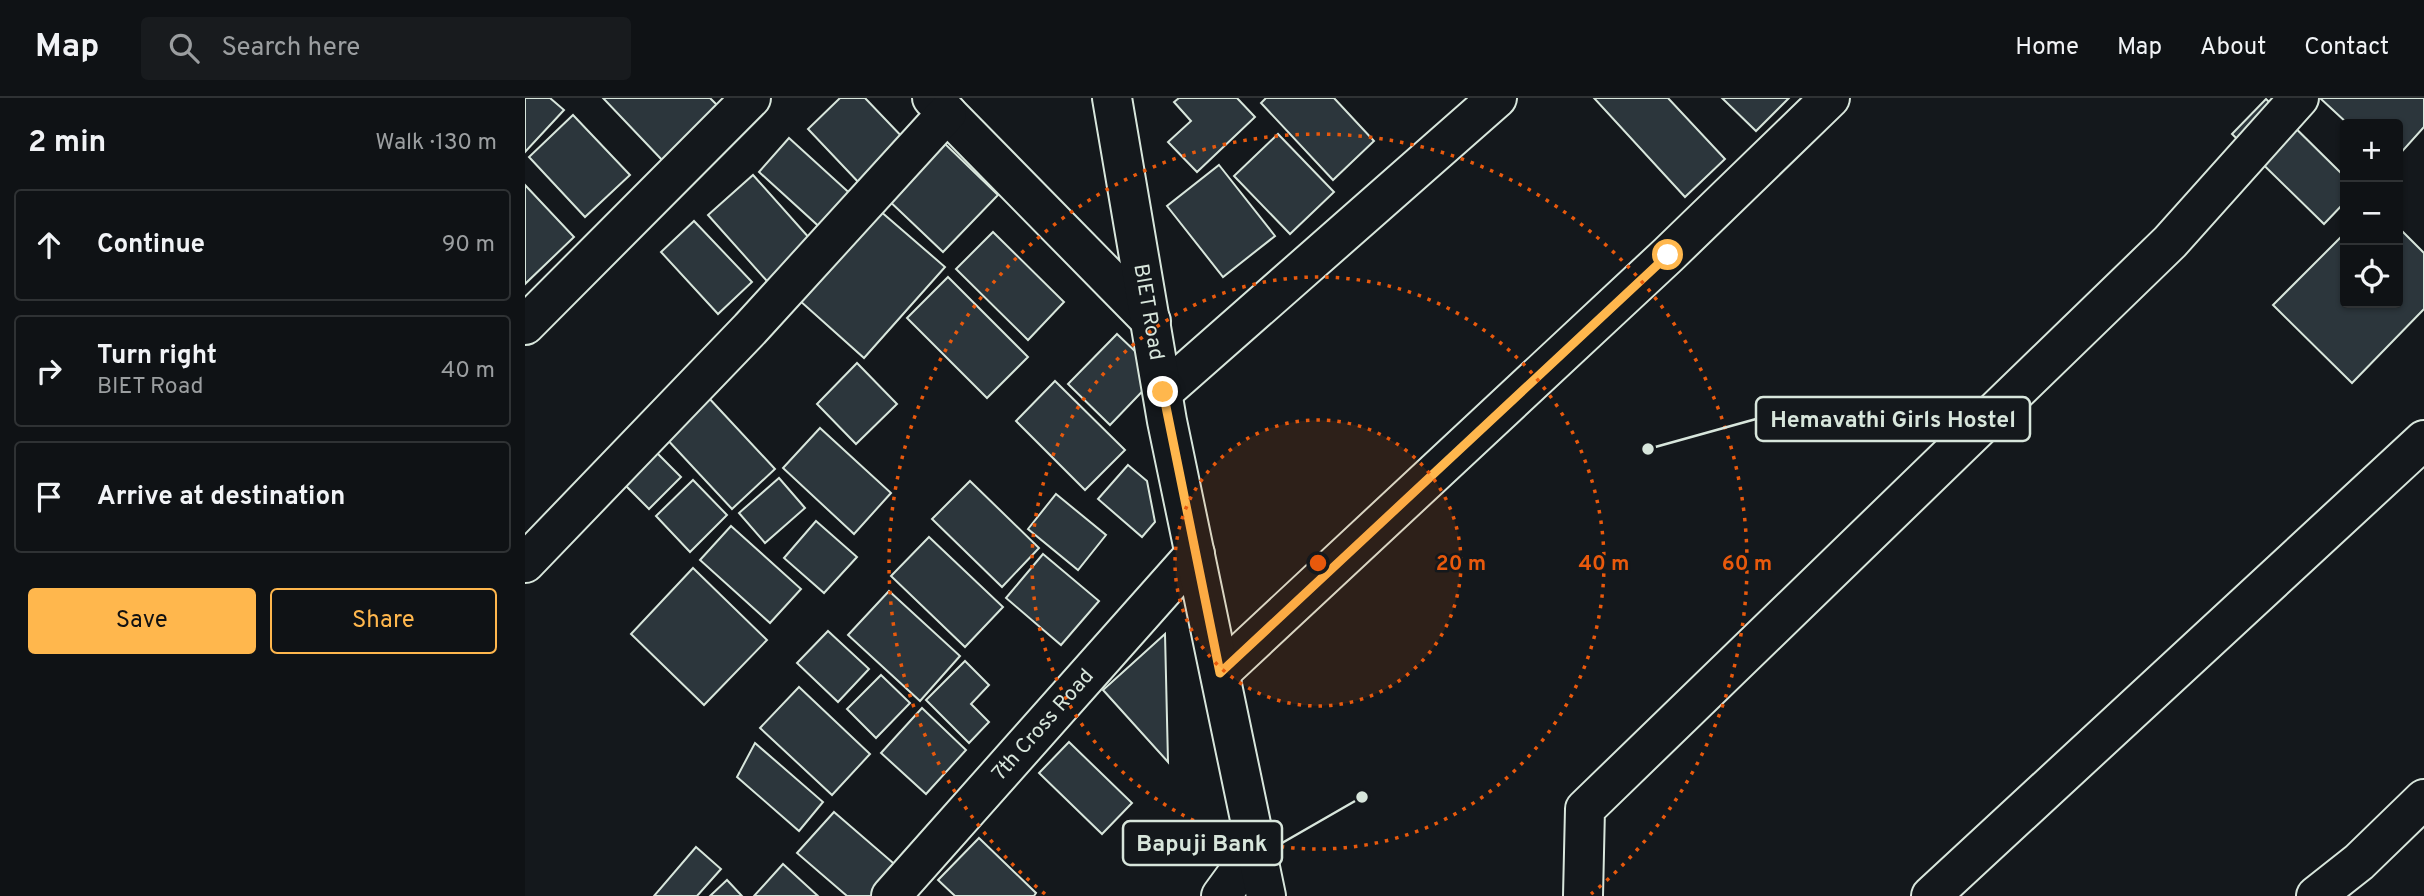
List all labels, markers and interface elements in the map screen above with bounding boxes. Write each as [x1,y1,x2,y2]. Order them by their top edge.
search box [141,17,631,80]
text: Map [35,27,99,69]
icon: search [165,29,203,67]
text: Search here [221,32,360,65]
text: Home [2015,33,2079,63]
text: Map [2117,33,2162,63]
text: About [2200,33,2266,63]
text: Contact [2304,33,2389,63]
map controls [2340,119,2403,308]
button: + [2340,119,2403,182]
text: 2 min [28,125,106,162]
text: Walk · 130 m [375,129,497,158]
button: − [2340,182,2403,245]
icon: ahead [30,226,68,264]
text: Continue [97,229,205,262]
text: 90 m [442,231,495,260]
route start [1652,239,1683,270]
button: locate [2340,245,2403,308]
street label: BIET Road [1127,262,1170,362]
text: Turn right [97,340,217,373]
icon: right [30,352,68,390]
text: 40 m [441,357,495,386]
text: BIET Road [97,373,203,402]
route end [1147,376,1178,407]
callout: Hemavathi Girls Hostel [1756,397,2030,441]
text: Hemavathi Girls Hostel [1770,407,2016,436]
icon: arrive [30,478,68,516]
text: Arrive at destination [97,481,345,514]
centre of rings [1306,551,1330,575]
text: 20 m [1436,551,1486,578]
text: 40 m [1579,551,1629,578]
text: 60 m [1722,551,1772,578]
button: Save [28,588,256,654]
button: Share [270,588,497,654]
street label: 7th Cross Road [986,663,1100,786]
callout: Bapuji Bank [1123,821,1282,865]
text: Bapuji Bank [1136,831,1268,860]

